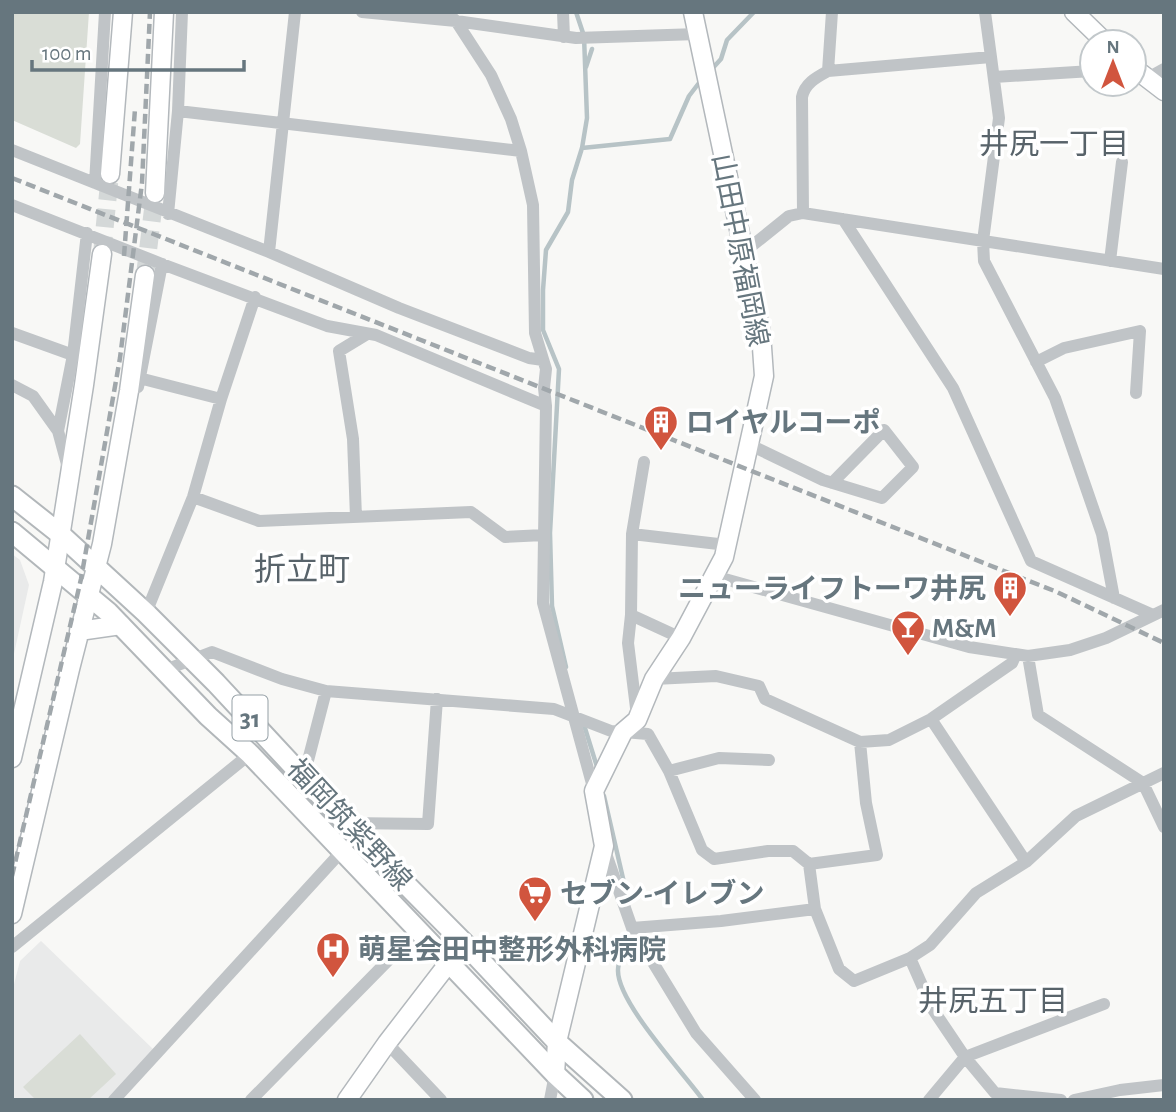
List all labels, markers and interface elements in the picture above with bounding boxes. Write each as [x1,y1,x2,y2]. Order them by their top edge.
scale bar [32,28,243,72]
north arrow [1078,28,1148,98]
text: N [1106,38,1120,57]
text: 100 m [42,43,92,64]
district label: 井尻一丁目 [979,128,1129,160]
street label: 山田中原福岡線 [707,151,773,349]
building icon: ロイヤルコーポ [642,403,680,452]
place label: ロイヤルコーポ [686,407,881,438]
district label: 折立町 [254,553,350,586]
building icon: ニューライフトーワ井尻 [991,569,1029,618]
place label: ニューライフトーワ井尻 [678,574,986,604]
bar icon: M&M [889,608,927,657]
place label: M&M [932,615,997,643]
road number: 31 [232,696,268,740]
street label: 福岡筑紫野線 [281,753,418,896]
supermarket icon: セブン-イレブン [516,874,554,923]
place label: セブン-イレブン [560,878,765,909]
hospital icon: 萌星会田中整形外科病院 [314,930,352,979]
place label: 萌星会田中整形外科病院 [358,935,666,965]
district label: 井尻五丁目 [918,985,1068,1017]

